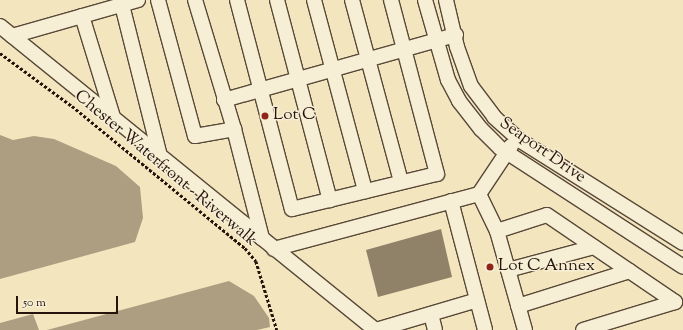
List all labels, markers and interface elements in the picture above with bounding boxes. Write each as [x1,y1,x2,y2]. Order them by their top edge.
street label: Chester Waterfront - Riverwalk [70,87,260,251]
place label: Lot C [273,106,316,126]
marker: Lot C [260,111,270,121]
street label: Seaport Drive [495,114,589,188]
place label: Lot C Annex [498,257,595,277]
marker: Lot C Annex [485,262,495,272]
scale bar [18,288,120,314]
text: 50 m [23,294,46,312]

